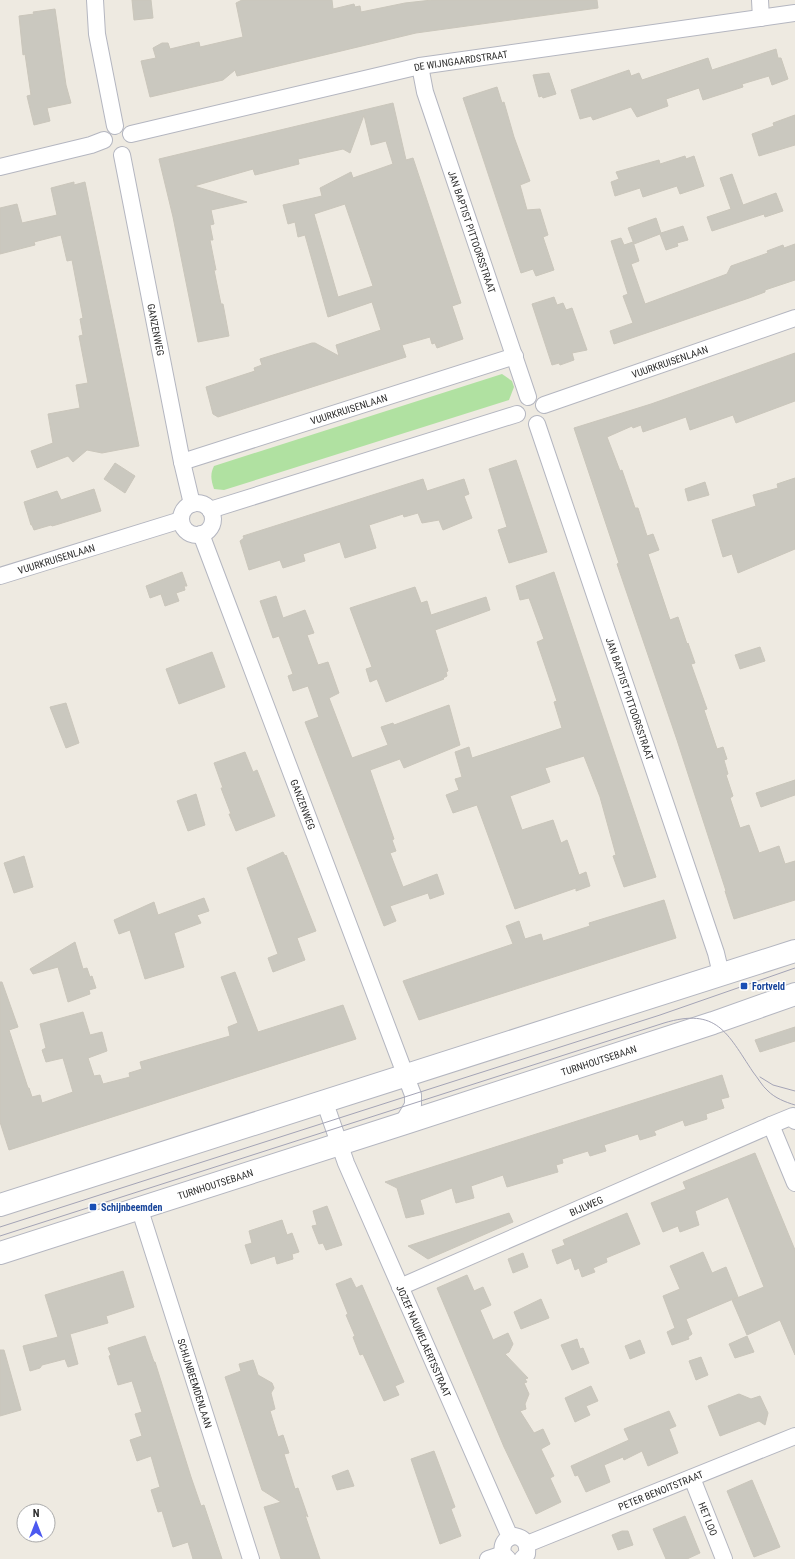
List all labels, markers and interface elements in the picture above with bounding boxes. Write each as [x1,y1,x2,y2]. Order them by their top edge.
street label: DE WIJNGAARDSTRAAT [413,48,508,73]
street label: JAN BAPTIST PITTOORSSTRAAT [446,169,498,294]
street label: GANZENWEG [146,303,167,357]
street label: VUURKRUISENLAAN [630,343,709,380]
street label: VUURKRUISENLAAN [309,392,389,426]
street label: VUURKRUISENLAAN [16,541,96,576]
street label: JAN BAPTIST PITTOORSSTRAAT [604,636,656,761]
street label: GANZENWEG [289,778,318,831]
marker: Fortveld [739,981,749,991]
place label: Fortveld [752,981,785,992]
street label: TURNHOUTSEBAAN [560,1043,638,1078]
street label: TURNHOUTSEBAAN [176,1167,254,1201]
street label: BIJLWEG [568,1194,605,1218]
marker: Schijnbeemden [88,1202,98,1212]
place label: Schijnbeemden [101,1202,162,1213]
street label: JOZEF NAUWELAERTSSTRAAT [395,1283,453,1399]
street label: SCHIJNBEEMDENLAAN [176,1337,214,1429]
street label: PETER BENOITSTRAAT [617,1468,705,1512]
street label: HET LOO [697,1501,720,1537]
north arrow [16,1503,56,1543]
text: N [33,1507,40,1520]

